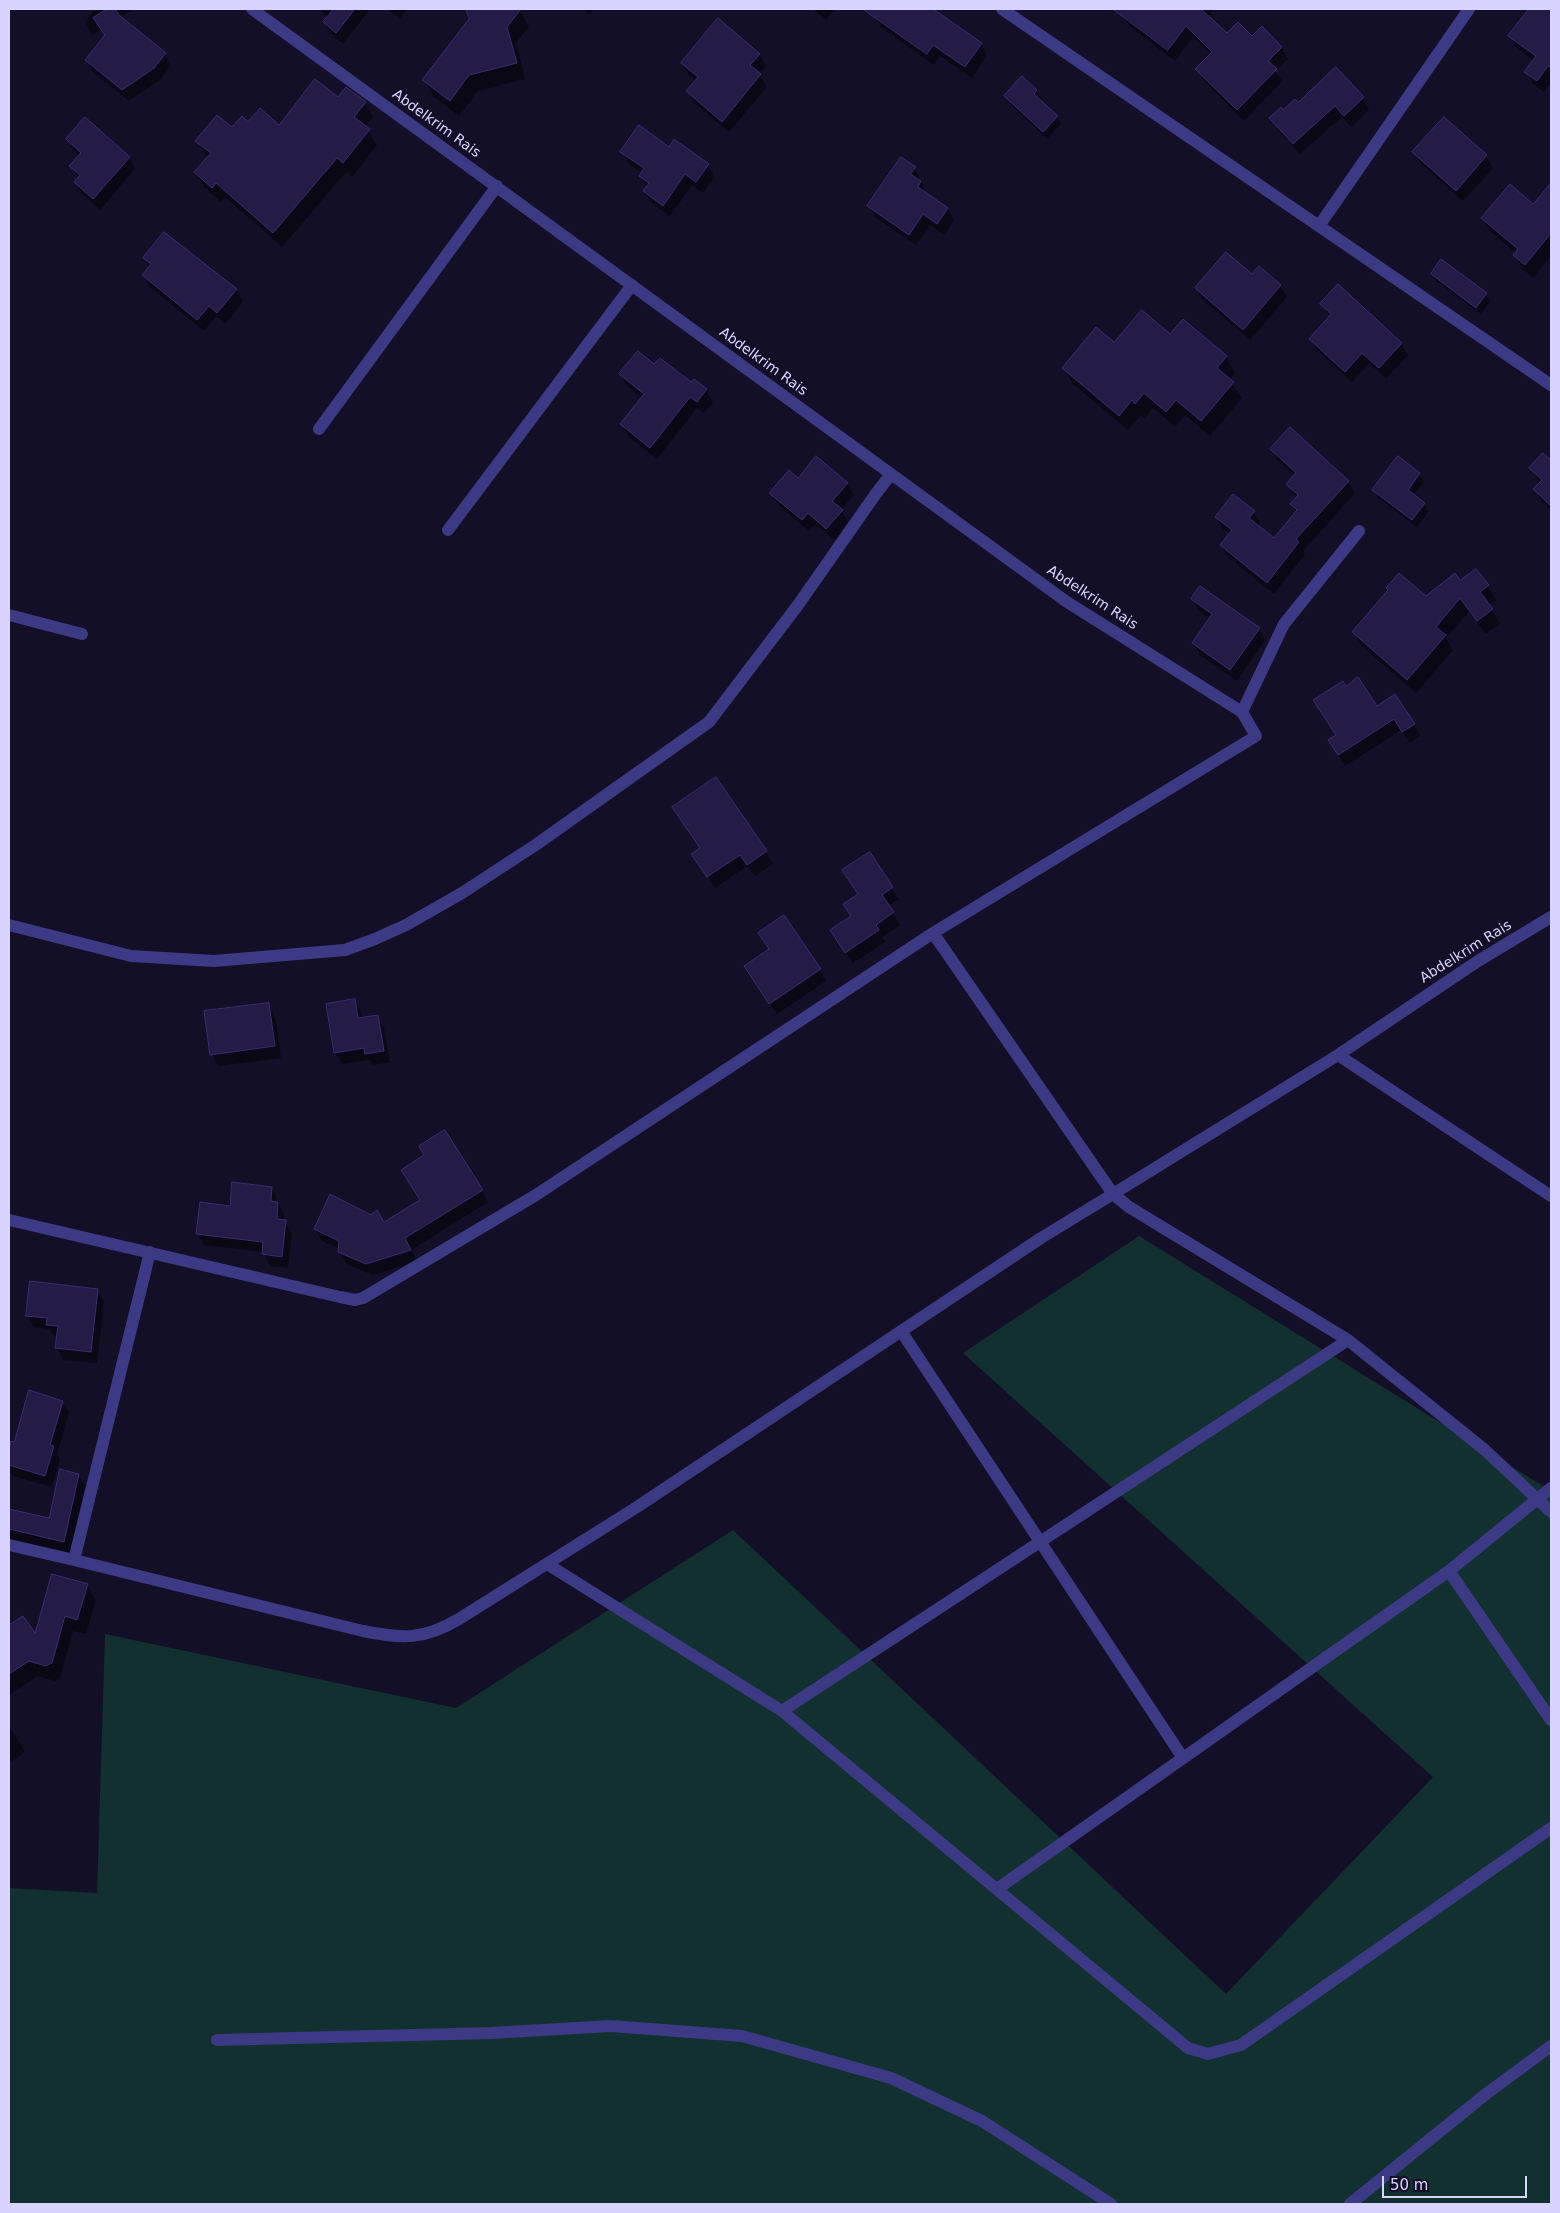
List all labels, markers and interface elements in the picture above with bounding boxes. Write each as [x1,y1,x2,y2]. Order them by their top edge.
street label: Abdelkrim Rais [389,86,483,162]
street label: Abdelkrim Rais [716,324,810,400]
street label: Abdelkrim Rais [1043,562,1141,634]
street label: Abdelkrim Rais [1417,917,1515,987]
scale bar [1385,2166,1530,2198]
text: 50 m [1390,2176,1428,2194]

